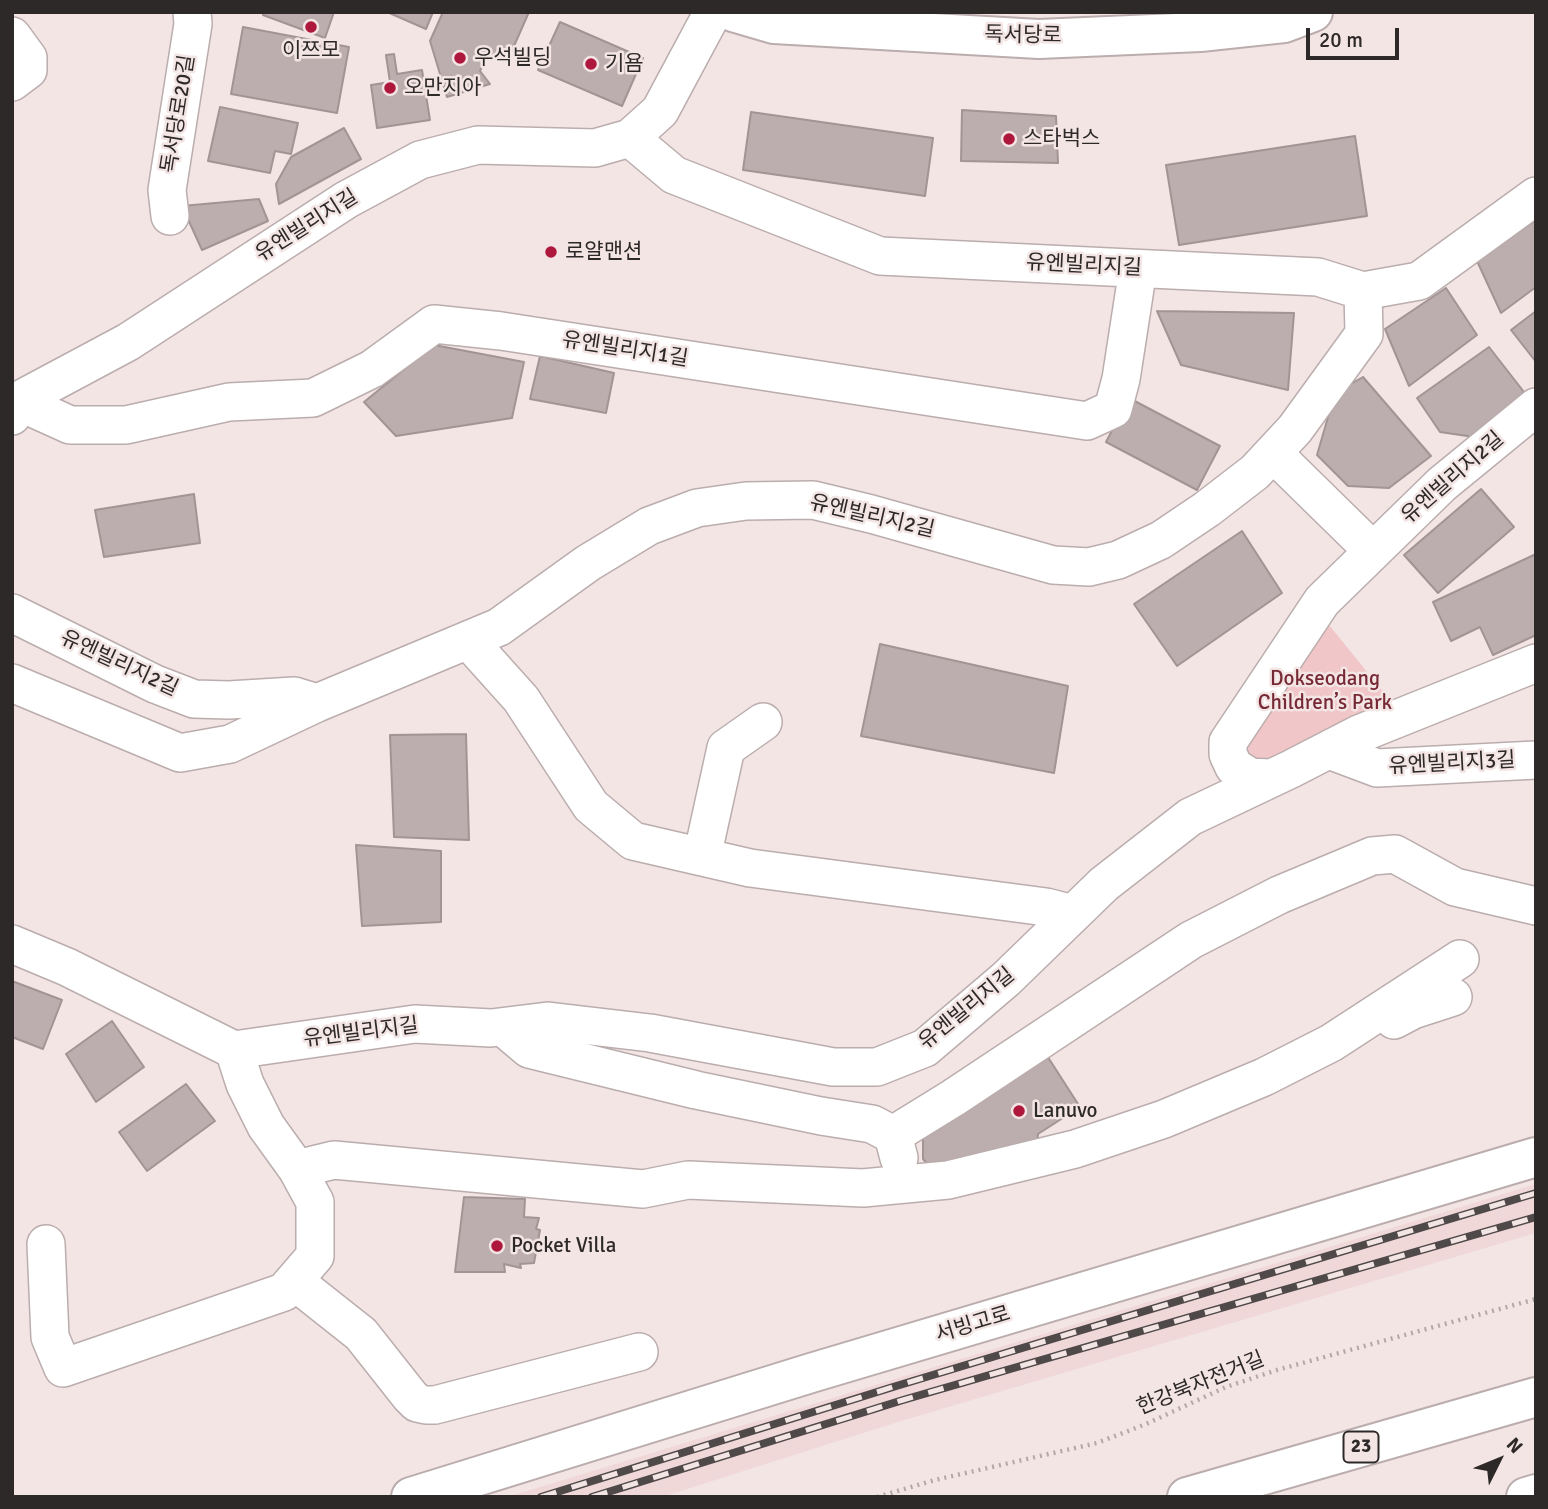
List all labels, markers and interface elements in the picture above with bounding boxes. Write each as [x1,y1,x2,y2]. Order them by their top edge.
scale bar [1310,14,1403,58]
marker: 이쯔모 [303,19,319,35]
street label: 독서당로 [984,23,1062,49]
text: 20 m [1319,27,1363,53]
place label: 이쯔모 [282,38,340,64]
place label: 우석빌딩 [474,45,551,71]
marker: 우석빌딩 [452,50,468,66]
place label: 기욤 [605,51,644,77]
street label: 독서당로20길 [157,53,201,175]
marker: 기욤 [583,56,599,72]
place label: 오만지아 [404,75,481,101]
marker: 오만지아 [382,80,398,96]
place label: 스타벅스 [1023,126,1100,152]
marker: 스타벅스 [1001,131,1017,147]
street label: 유엔빌리지길 [251,185,363,267]
place label: 로얄맨션 [565,239,642,265]
marker: 로얄맨션 [543,244,559,260]
street label: 유엔빌리지길 [1025,250,1143,282]
street label: 유엔빌리지1길 [560,328,690,372]
street label: 유엔빌리지2길 [1397,427,1509,529]
street label: 유엔빌리지2길 [807,490,937,544]
street label: 유엔빌리지2길 [56,626,182,702]
park label: Dokseodang Children’s Park [1258,666,1392,716]
street label: 유엔빌리지3길 [1388,748,1516,780]
street label: 유엔빌리지길 [914,963,1020,1055]
street label: 유엔빌리지길 [302,1013,420,1053]
place label: Lanuvo [1033,1098,1098,1124]
marker: Lanuvo [1011,1103,1027,1119]
place label: Pocket Villa [511,1233,616,1259]
marker: Pocket Villa [489,1238,505,1254]
street label: 서빙고로 [932,1302,1014,1348]
street label: 한강북자전거길 [1134,1347,1268,1421]
north arrow [1464,1425,1534,1495]
road number: 23 [1344,1432,1378,1462]
text: N [1501,1433,1528,1459]

